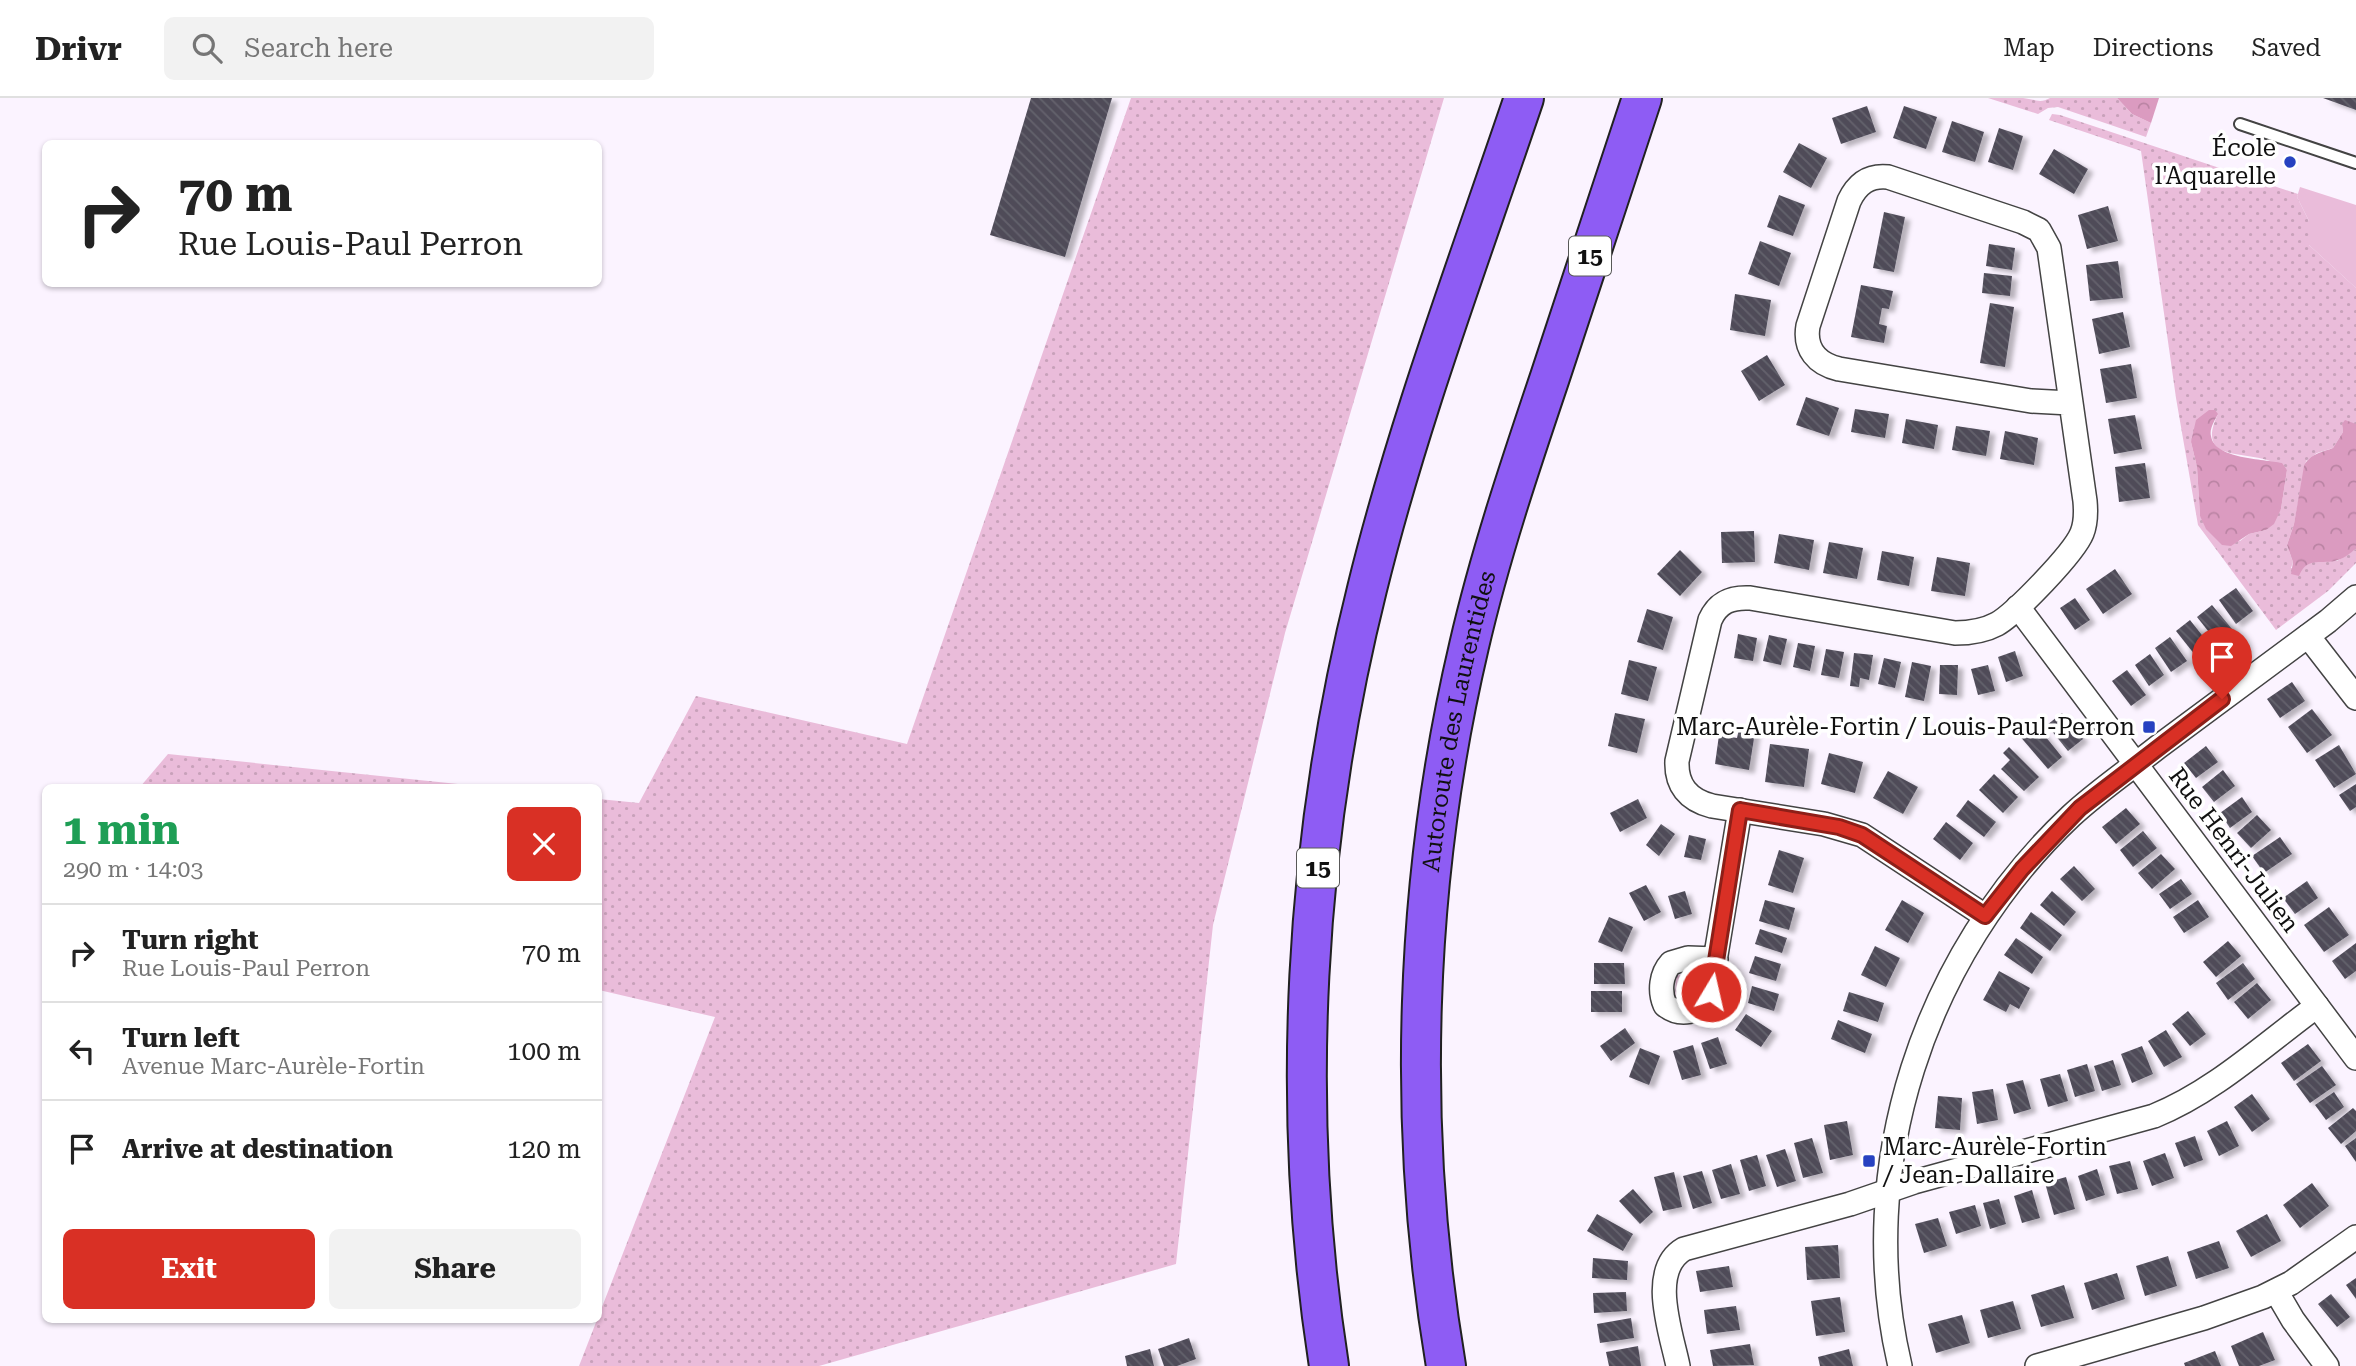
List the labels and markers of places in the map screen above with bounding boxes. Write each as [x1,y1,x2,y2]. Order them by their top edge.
place label: École l'Aquarelle [2155,133,2276,190]
marker: École l'Aquarelle [2282,154,2298,170]
pin [2192,627,2252,699]
place label: Marc-Aurèle-Fortin / Louis-Paul-Perron [1676,713,2135,741]
marker: Marc-Aurèle-Fortin / Louis-Paul-Perron [2141,719,2157,735]
place label: Marc-Aurèle-Fortin / Jean-Dallaire [1882,1133,2107,1189]
marker: Marc-Aurèle-Fortin / Jean-Dallaire [1861,1153,1877,1169]

